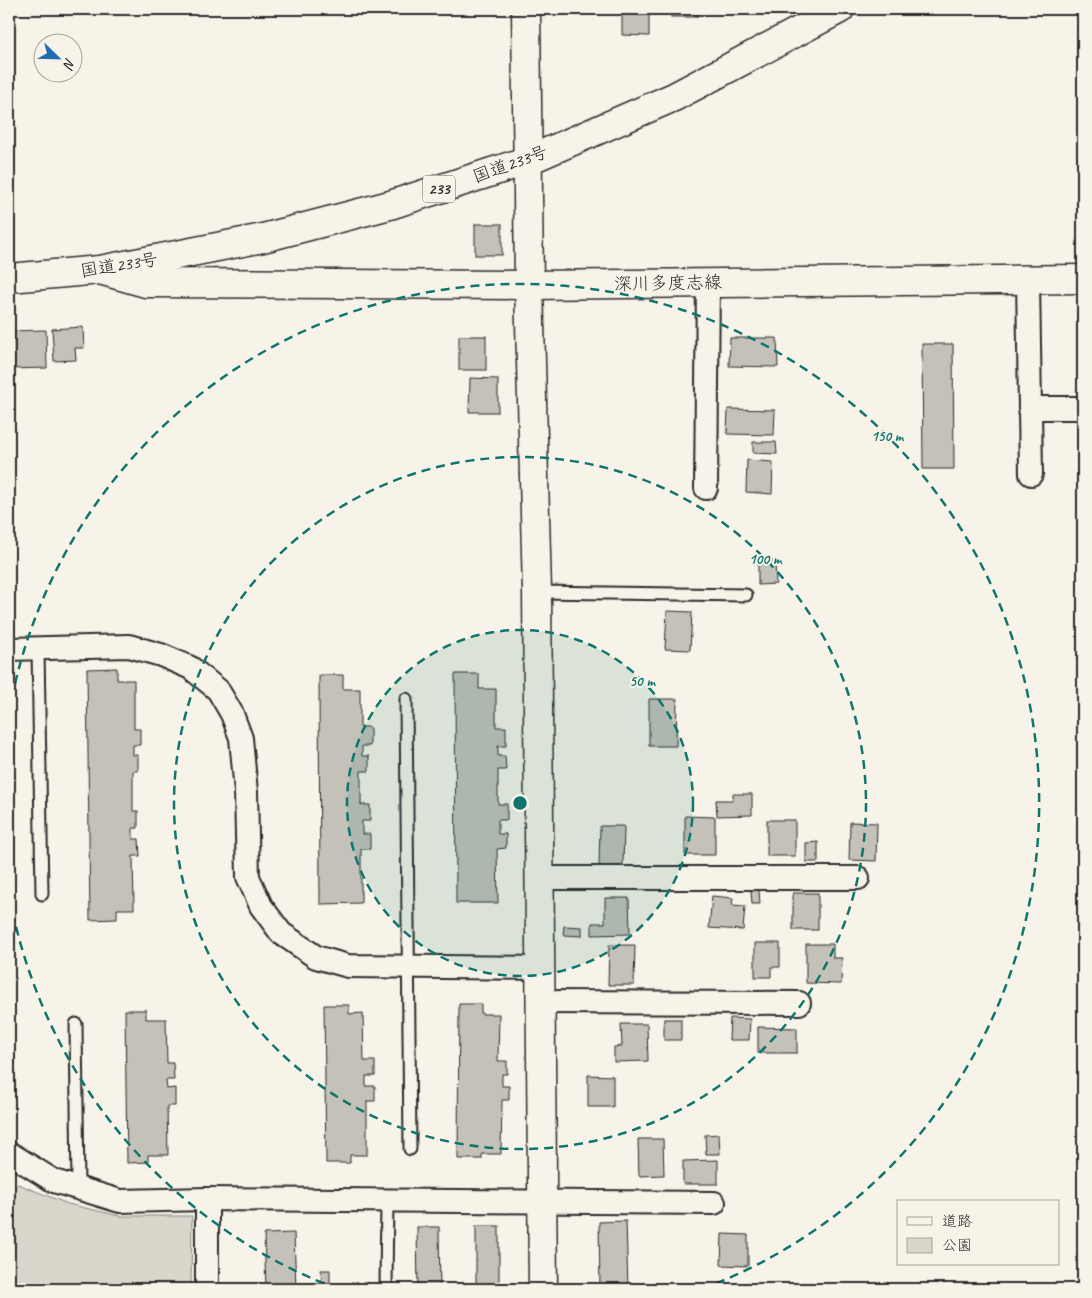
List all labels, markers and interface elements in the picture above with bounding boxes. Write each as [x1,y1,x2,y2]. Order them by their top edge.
north arrow [32,32,82,82]
text: N [59,56,79,72]
street label: 国道233号 [469,140,551,188]
road number: 233 [423,175,455,202]
street label: 国道233号 [79,248,159,282]
street label: 深川多度志線 [614,271,722,295]
text: 150 m [871,427,905,446]
text: 100 m [749,550,783,569]
text: 50 m [629,672,656,691]
centre of rings [511,794,529,812]
legend [897,1200,1060,1266]
text: 道路 [942,1212,972,1231]
text: 公園 [942,1236,972,1255]

